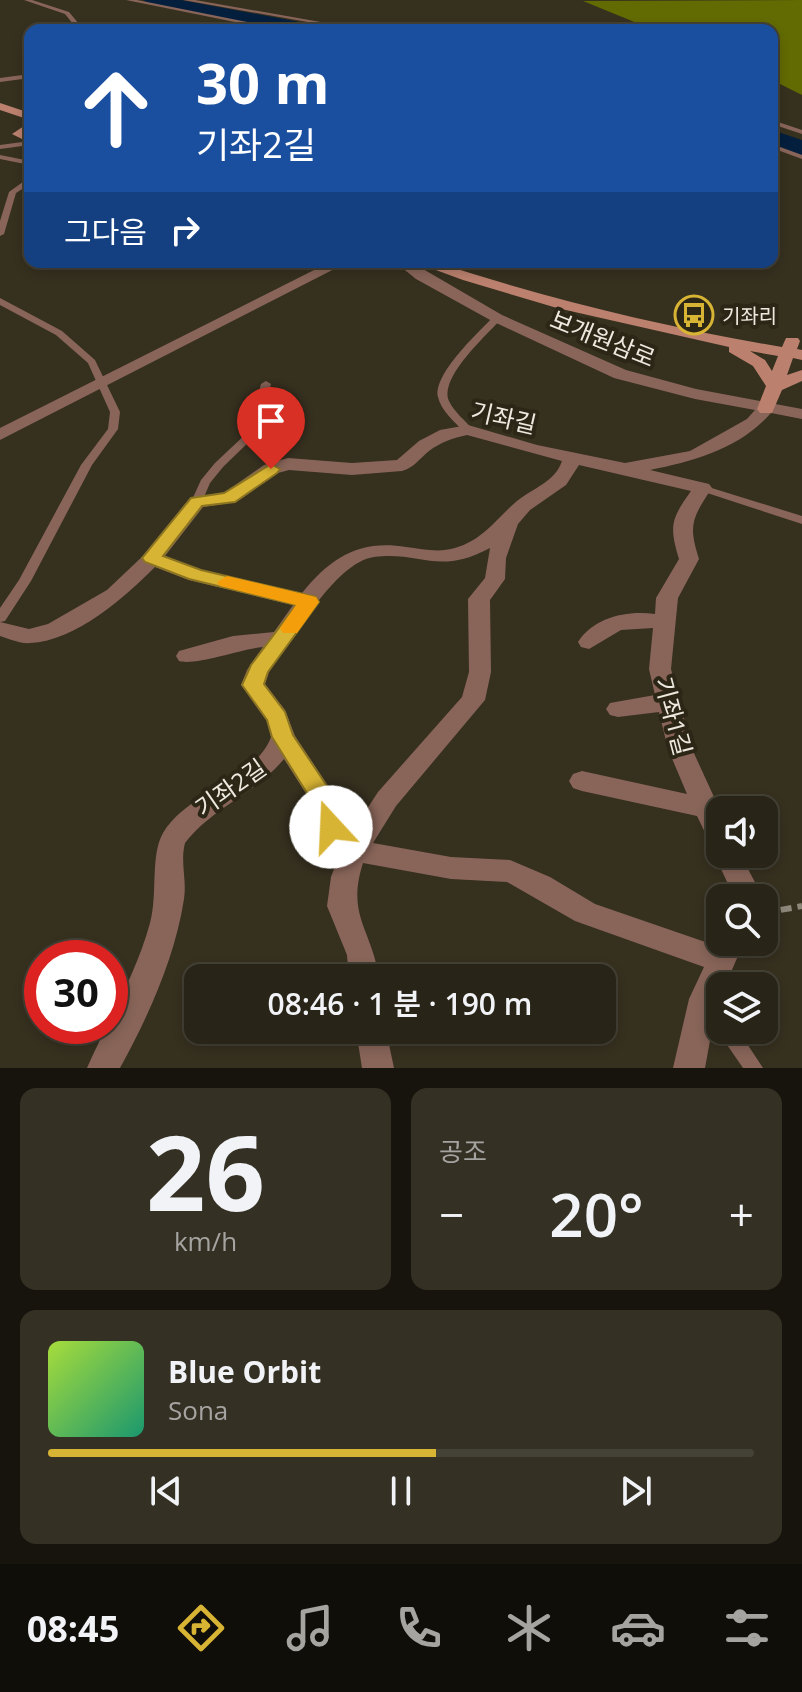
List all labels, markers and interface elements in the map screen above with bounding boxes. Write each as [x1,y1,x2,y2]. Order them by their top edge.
text: 30 m [196,44,330,120]
icon: ahead [64,56,168,160]
text: 기좌2길 [196,120,316,169]
icon: right [163,208,207,252]
text: 그다음 [64,211,147,252]
bus stop icon: 기좌리 [673,294,715,336]
street label: 보개원삼로 [546,302,660,374]
place label: 기좌리 [722,302,777,329]
pin [237,387,305,469]
street label: 기좌길 [468,393,540,441]
icon: arrive [249,399,293,443]
street label: 기좌1길 [648,673,700,759]
street label: 기좌2길 [188,751,272,823]
position arrow [289,785,373,869]
map controls [706,796,778,1044]
button: sound [706,796,778,868]
button: search [706,884,778,956]
speed limit sign: 30 [24,940,128,1044]
button: layers [706,972,778,1044]
text: 08:46 · 1 분 · 190 m [268,983,532,1024]
text: 26 [146,1100,265,1241]
text: 공조 [439,1133,487,1169]
text: 20° [549,1173,644,1255]
text: − [439,1184,464,1244]
text: + [729,1184,754,1244]
text: km/h [174,1223,237,1259]
text: Blue Orbit [168,1351,321,1392]
text: Sona [168,1392,228,1428]
icon: previous [144,1469,188,1513]
icon: pause [379,1469,423,1513]
icon: next [614,1469,658,1513]
icon: directions [173,1600,229,1656]
icon: music [282,1600,338,1656]
icon: phone [391,1600,447,1656]
icon: climate [501,1600,557,1656]
icon: car [610,1600,666,1656]
icon: filters [719,1600,775,1656]
text: 08:45 [27,1604,119,1653]

